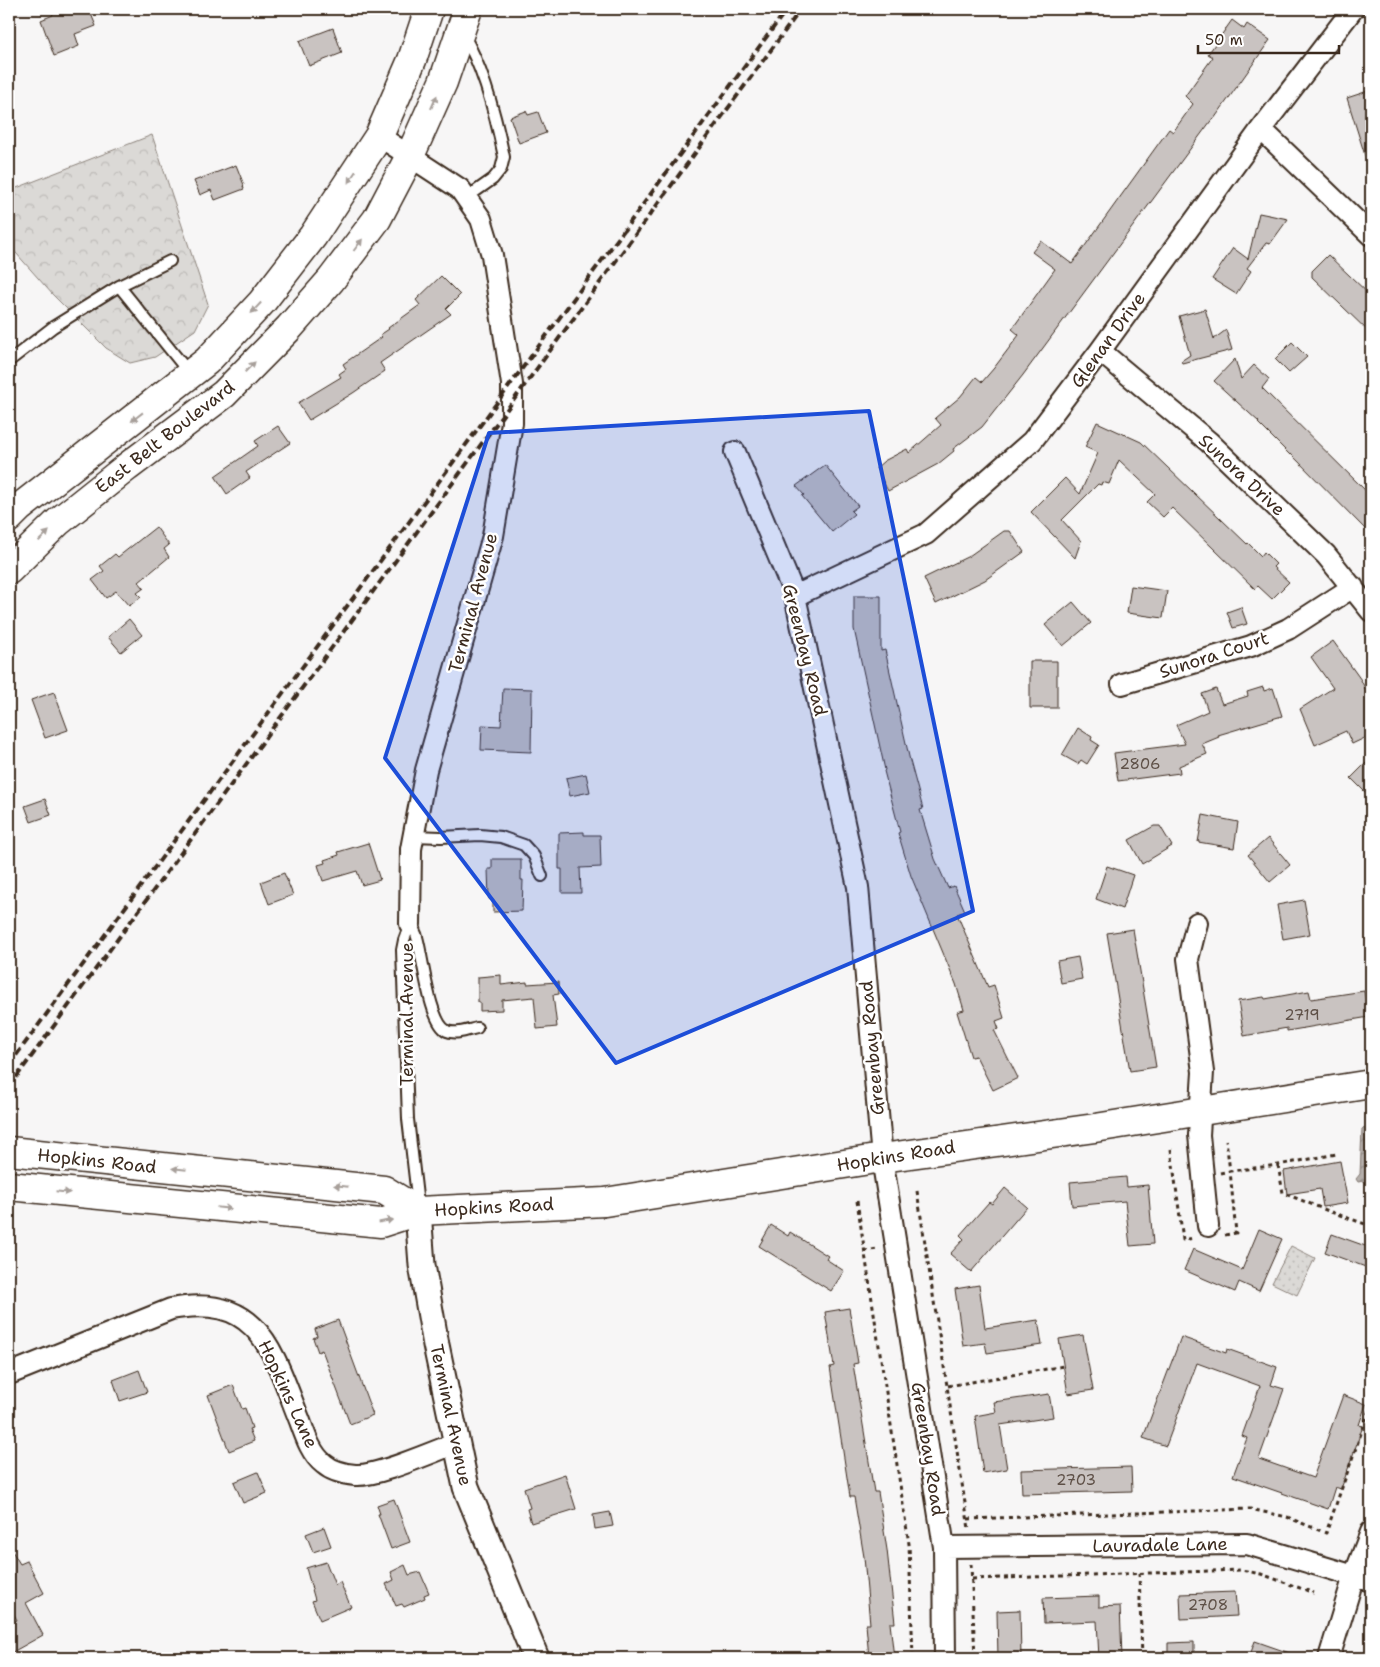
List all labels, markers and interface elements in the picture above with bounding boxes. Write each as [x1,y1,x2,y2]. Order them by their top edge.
scale bar [1198,22,1339,54]
text: 50 m [1205,30,1243,50]
one-way arrow [430,95,438,109]
one-way arrow [347,170,357,183]
one-way arrow [352,239,363,252]
street label: Glenan Drive [1065,288,1151,392]
one-way arrow [251,301,262,314]
one-way arrow [244,361,256,373]
street label: East Belt Boulevard [90,375,240,499]
one-way arrow [130,411,143,422]
street label: Sunora Drive [1193,429,1291,521]
one-way arrow [37,530,49,542]
street label: Terminal Avenue [443,530,503,676]
street label: Greenbay Road [777,581,833,719]
street label: Sunora Court [1156,626,1272,684]
house number: 2806 [1120,754,1160,774]
street label: Terminal Avenue [395,942,419,1086]
street label: Greenbay Road [854,980,890,1116]
house number: 2719 [1284,1005,1320,1025]
street label: Hopkins Road [835,1135,957,1177]
street label: Hopkins Road [36,1143,158,1179]
one-way arrow [171,1165,187,1173]
one-way arrow [333,1181,349,1189]
one-way arrow [55,1188,71,1196]
street label: Hopkins Road [434,1192,554,1222]
one-way arrow [217,1204,233,1212]
one-way arrow [378,1217,393,1225]
street label: Hopkins Lane [252,1336,324,1452]
street label: Terminal Avenue [424,1342,478,1488]
street label: Greenbay Road [906,1380,950,1518]
house number: 2703 [1056,1470,1096,1490]
street label: Lauradale Lane [1092,1532,1228,1558]
house number: 2708 [1188,1595,1228,1615]

